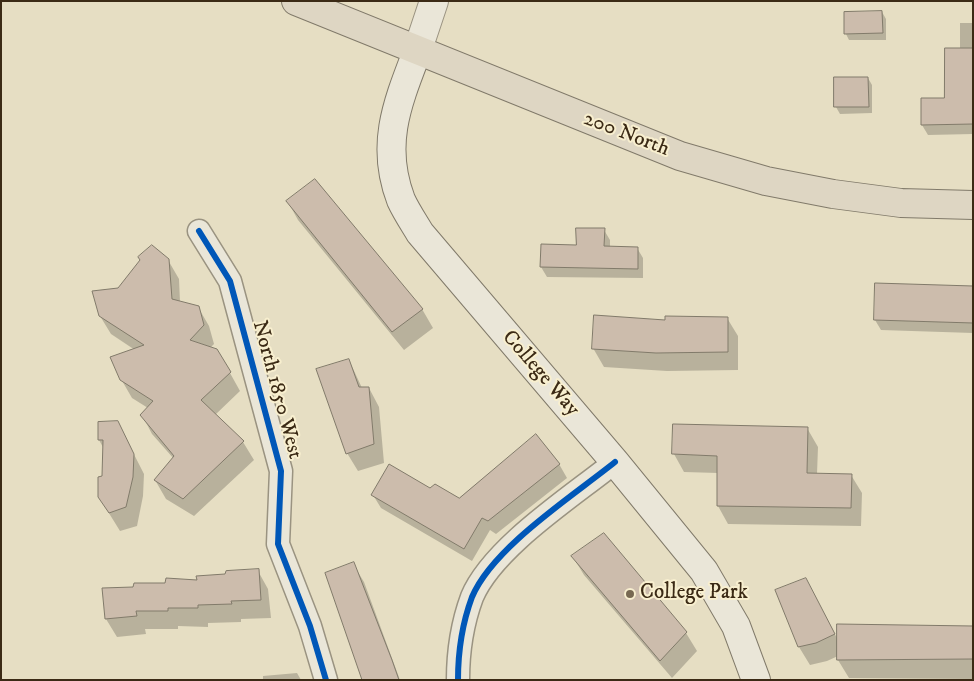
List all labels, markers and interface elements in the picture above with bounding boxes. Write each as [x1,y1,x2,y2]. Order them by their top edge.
street label: 200 North [580,107,672,163]
street label: North 1850 West [245,318,307,462]
street label: College Way [496,326,584,422]
place label: College Park [640,581,748,607]
marker: College Park [624,588,636,600]

